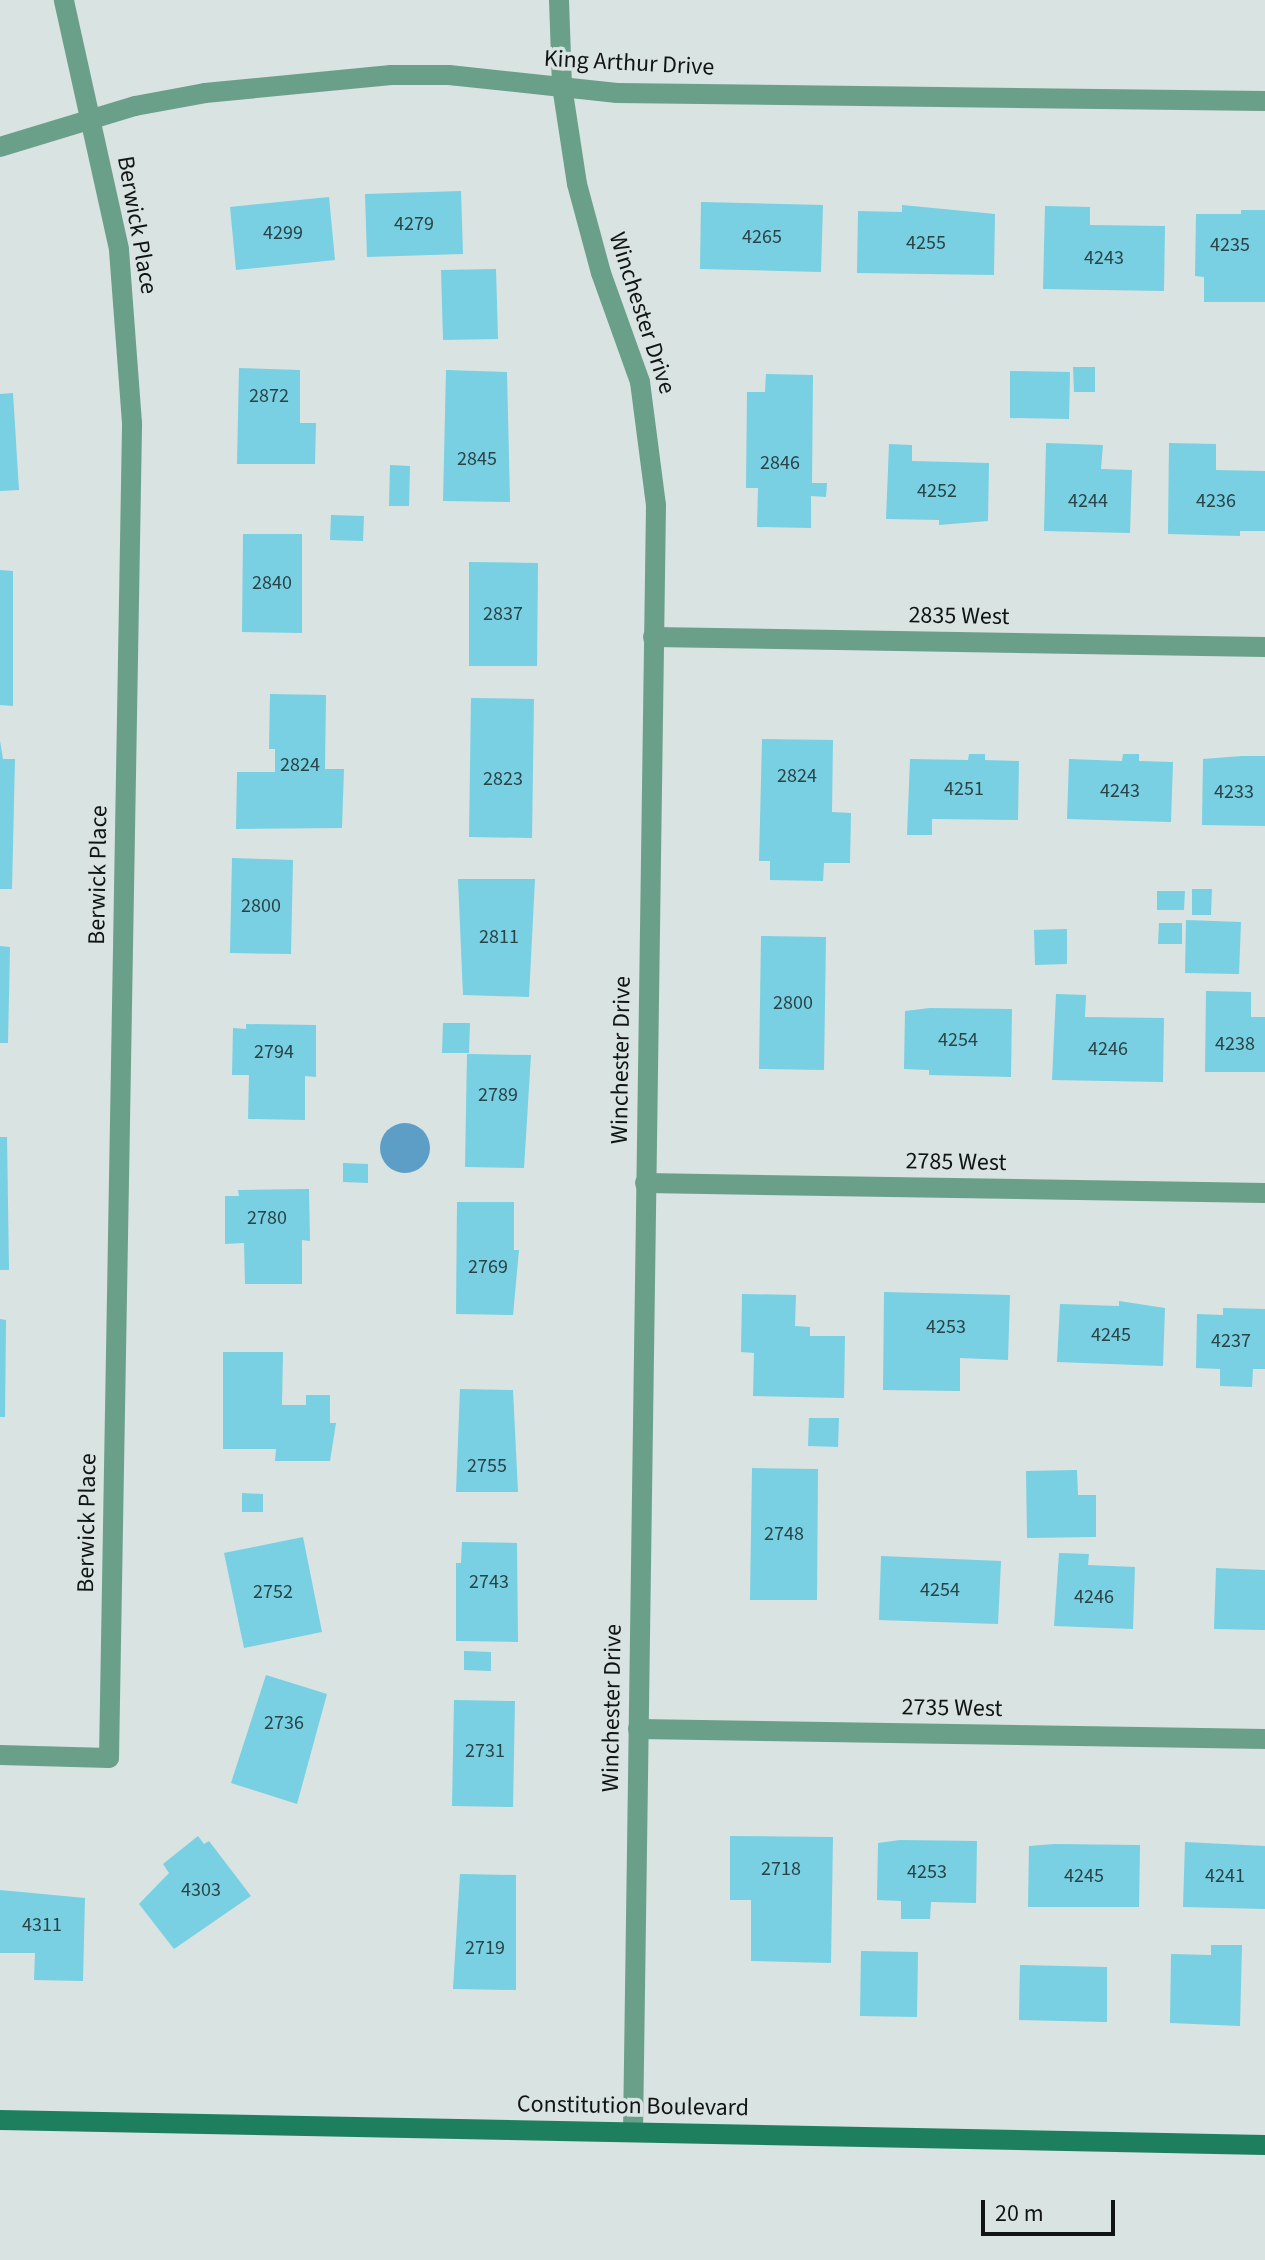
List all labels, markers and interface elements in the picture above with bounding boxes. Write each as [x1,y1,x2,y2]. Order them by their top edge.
street label: King Arthur Drive [543,44,715,82]
street label: Berwick Place [111,154,163,296]
house number: 4279 [394,212,434,236]
house number: 4299 [263,221,303,245]
house number: 4265 [742,225,782,249]
street label: Winchester Drive [602,229,682,397]
house number: 4255 [906,231,946,255]
house number: 4235 [1210,233,1250,257]
house number: 4243 [1084,246,1124,270]
house number: 2872 [249,384,289,408]
house number: 2845 [457,447,497,471]
house number: 2846 [760,451,800,475]
house number: 4252 [917,479,957,503]
house number: 4244 [1068,489,1108,513]
house number: 4236 [1196,489,1236,513]
house number: 2840 [252,571,292,595]
street label: 2835 West [908,601,1010,631]
house number: 2837 [483,602,523,626]
house number: 2824 [280,753,320,777]
house number: 2824 [777,764,817,788]
house number: 2823 [483,767,523,791]
house number: 4251 [944,777,984,801]
house number: 4243 [1100,779,1140,803]
house number: 4233 [1214,780,1254,804]
street label: Berwick Place [82,805,114,945]
house number: 2800 [241,894,281,918]
house number: 2811 [479,925,519,949]
street label: Winchester Drive [605,976,637,1144]
house number: 2800 [773,991,813,1015]
house number: 4254 [938,1028,978,1052]
house number: 4238 [1215,1032,1255,1056]
house number: 4246 [1088,1037,1128,1061]
house number: 2794 [254,1040,294,1064]
house number: 2789 [478,1083,518,1107]
street label: 2785 West [905,1147,1007,1177]
house number: 2780 [247,1206,287,1230]
house number: 2769 [468,1255,508,1279]
house number: 4253 [926,1315,966,1339]
house number: 4245 [1091,1323,1131,1347]
house number: 4237 [1211,1329,1251,1353]
street label: Berwick Place [71,1453,103,1593]
house number: 2755 [467,1454,507,1478]
house number: 2748 [764,1522,804,1546]
house number: 2743 [469,1570,509,1594]
house number: 4254 [920,1578,960,1602]
house number: 2752 [253,1580,293,1604]
house number: 4246 [1074,1585,1114,1609]
street label: Winchester Drive [596,1624,628,1792]
street label: 2735 West [901,1693,1003,1723]
house number: 2736 [264,1711,304,1735]
house number: 2731 [465,1739,505,1763]
house number: 2718 [761,1857,801,1881]
house number: 4253 [907,1860,947,1884]
house number: 4245 [1064,1864,1104,1888]
house number: 4241 [1205,1864,1245,1888]
house number: 4303 [181,1878,221,1902]
house number: 4311 [22,1913,62,1937]
house number: 2719 [465,1936,505,1960]
street label: Constitution Boulevard [517,2090,749,2122]
scale bar [985,2184,1119,2234]
text: 20 m [995,2196,1044,2231]

